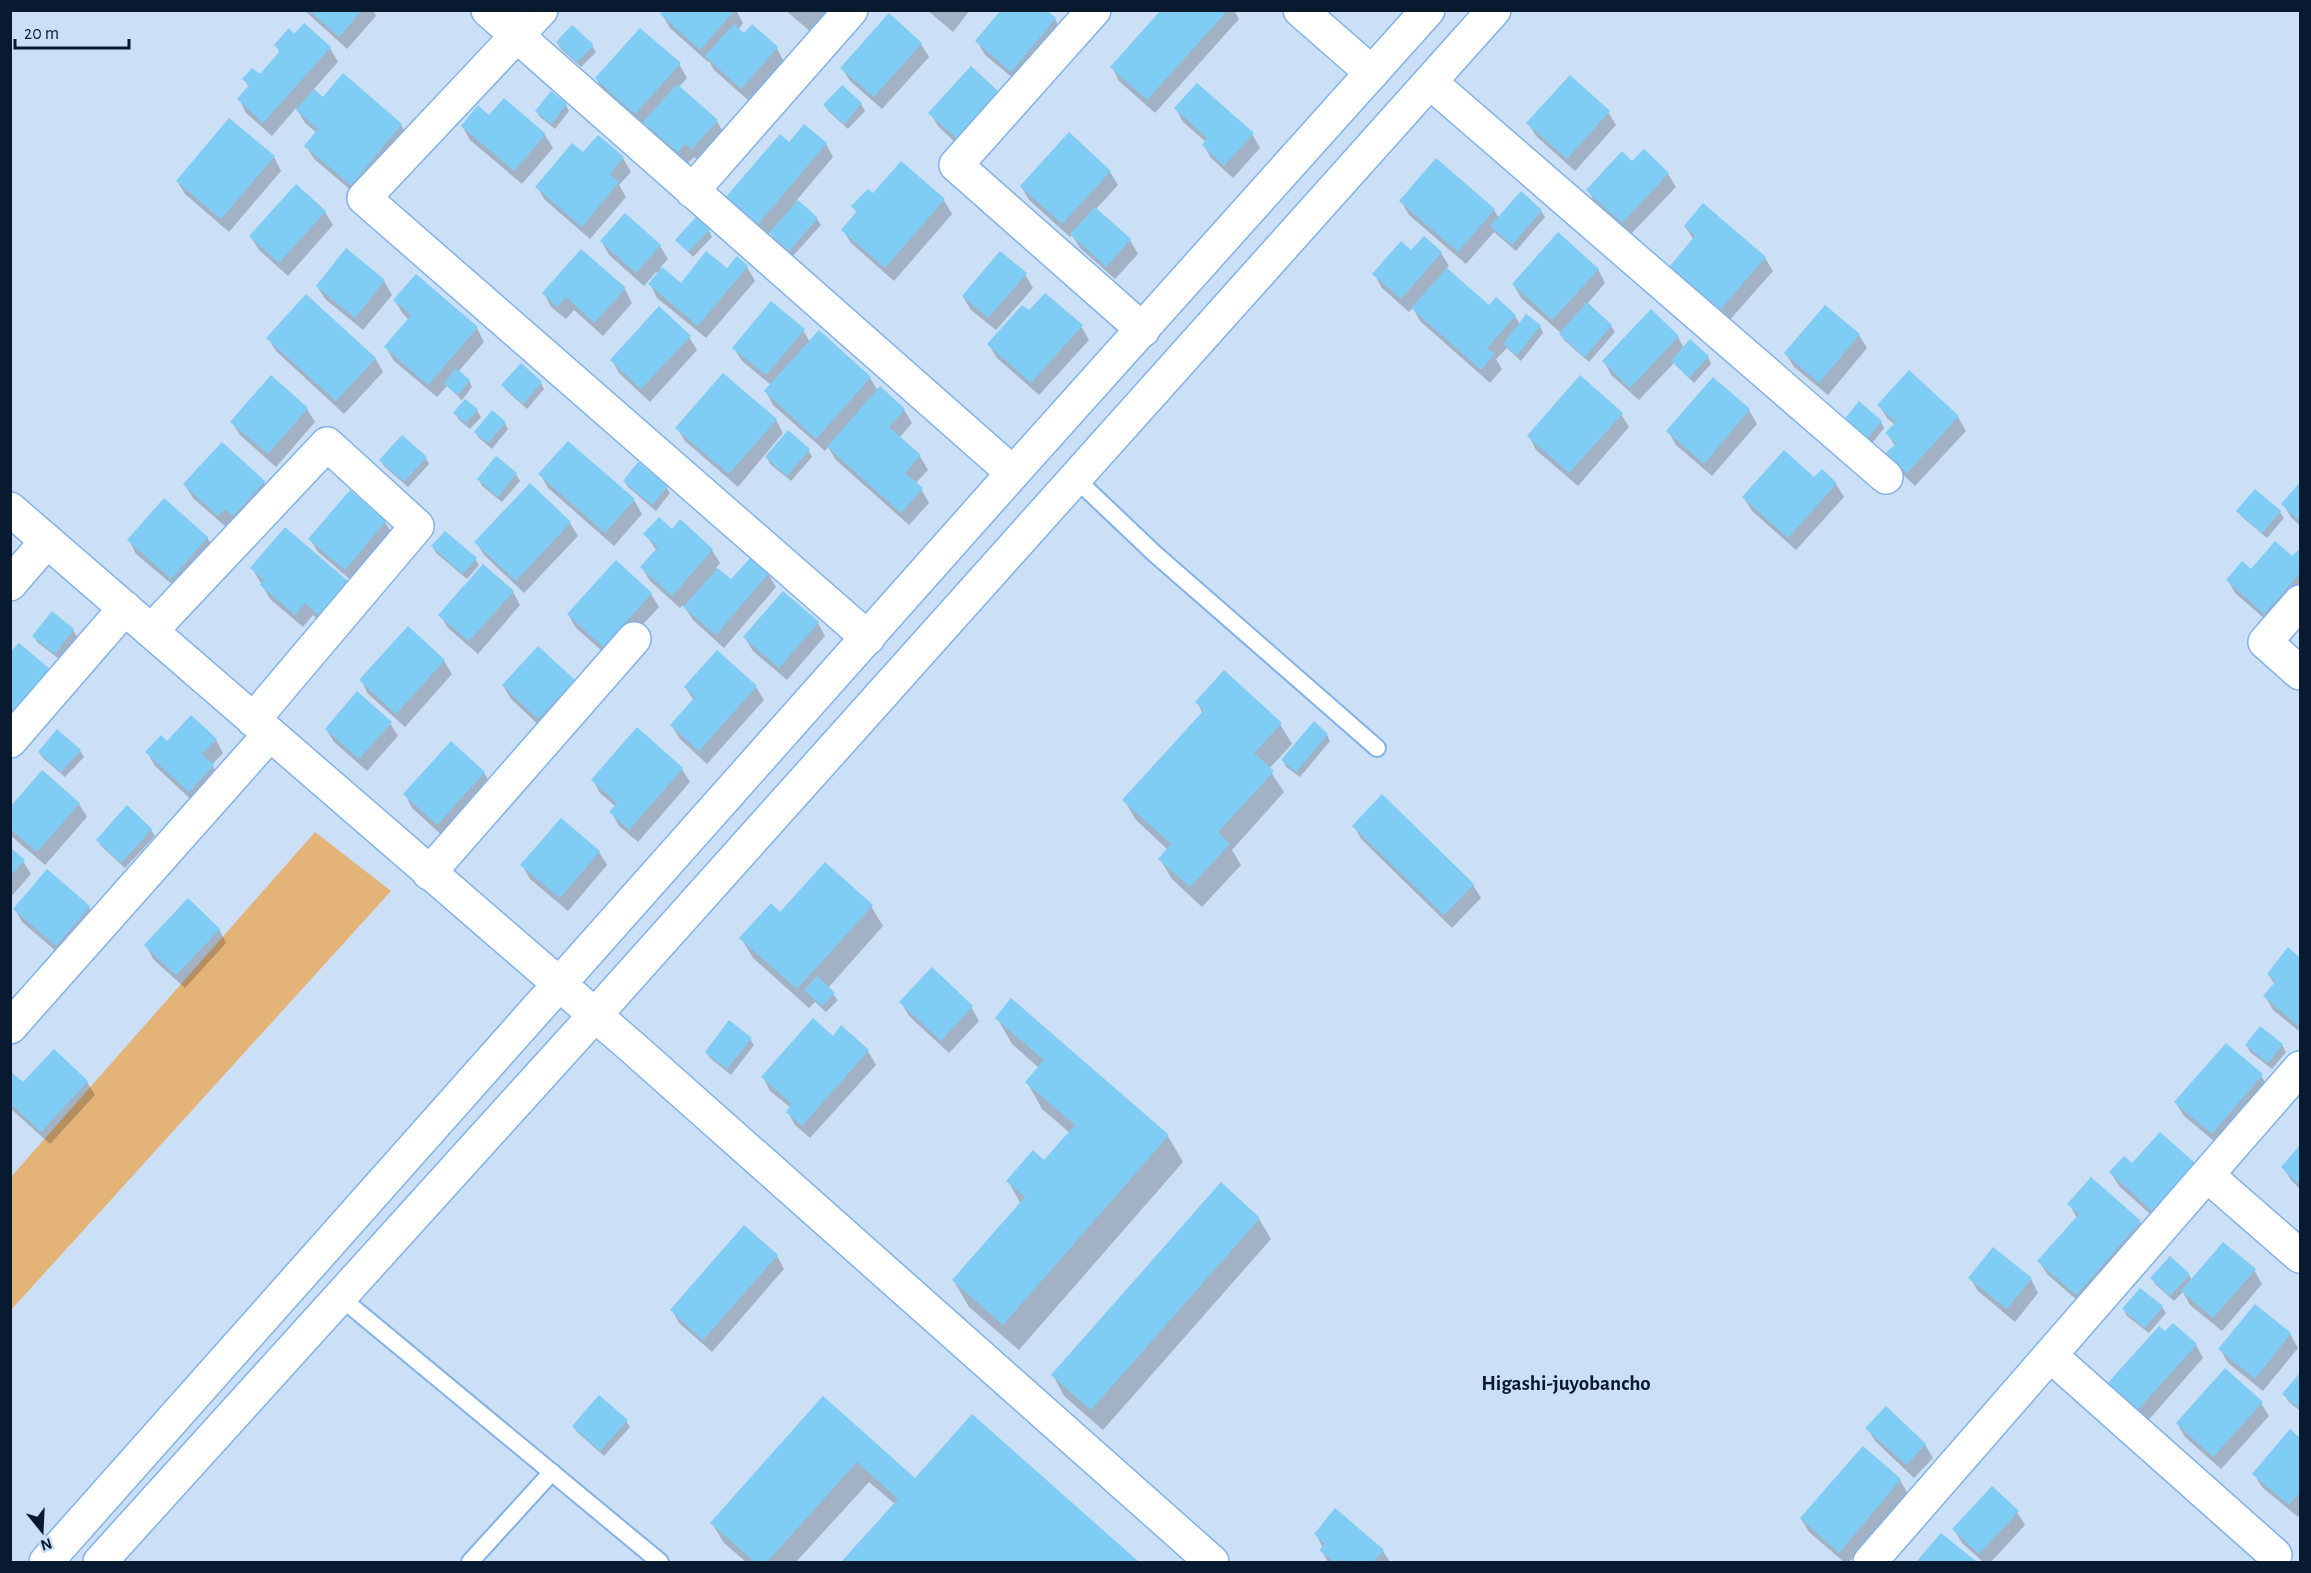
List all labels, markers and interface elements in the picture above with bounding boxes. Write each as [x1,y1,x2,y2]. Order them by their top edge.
scale bar [15,12,129,50]
text: 20 m [24,25,59,43]
district label: Higashi-juyobancho [1481,1373,1651,1394]
north arrow [12,1501,72,1561]
text: N [39,1535,54,1554]

